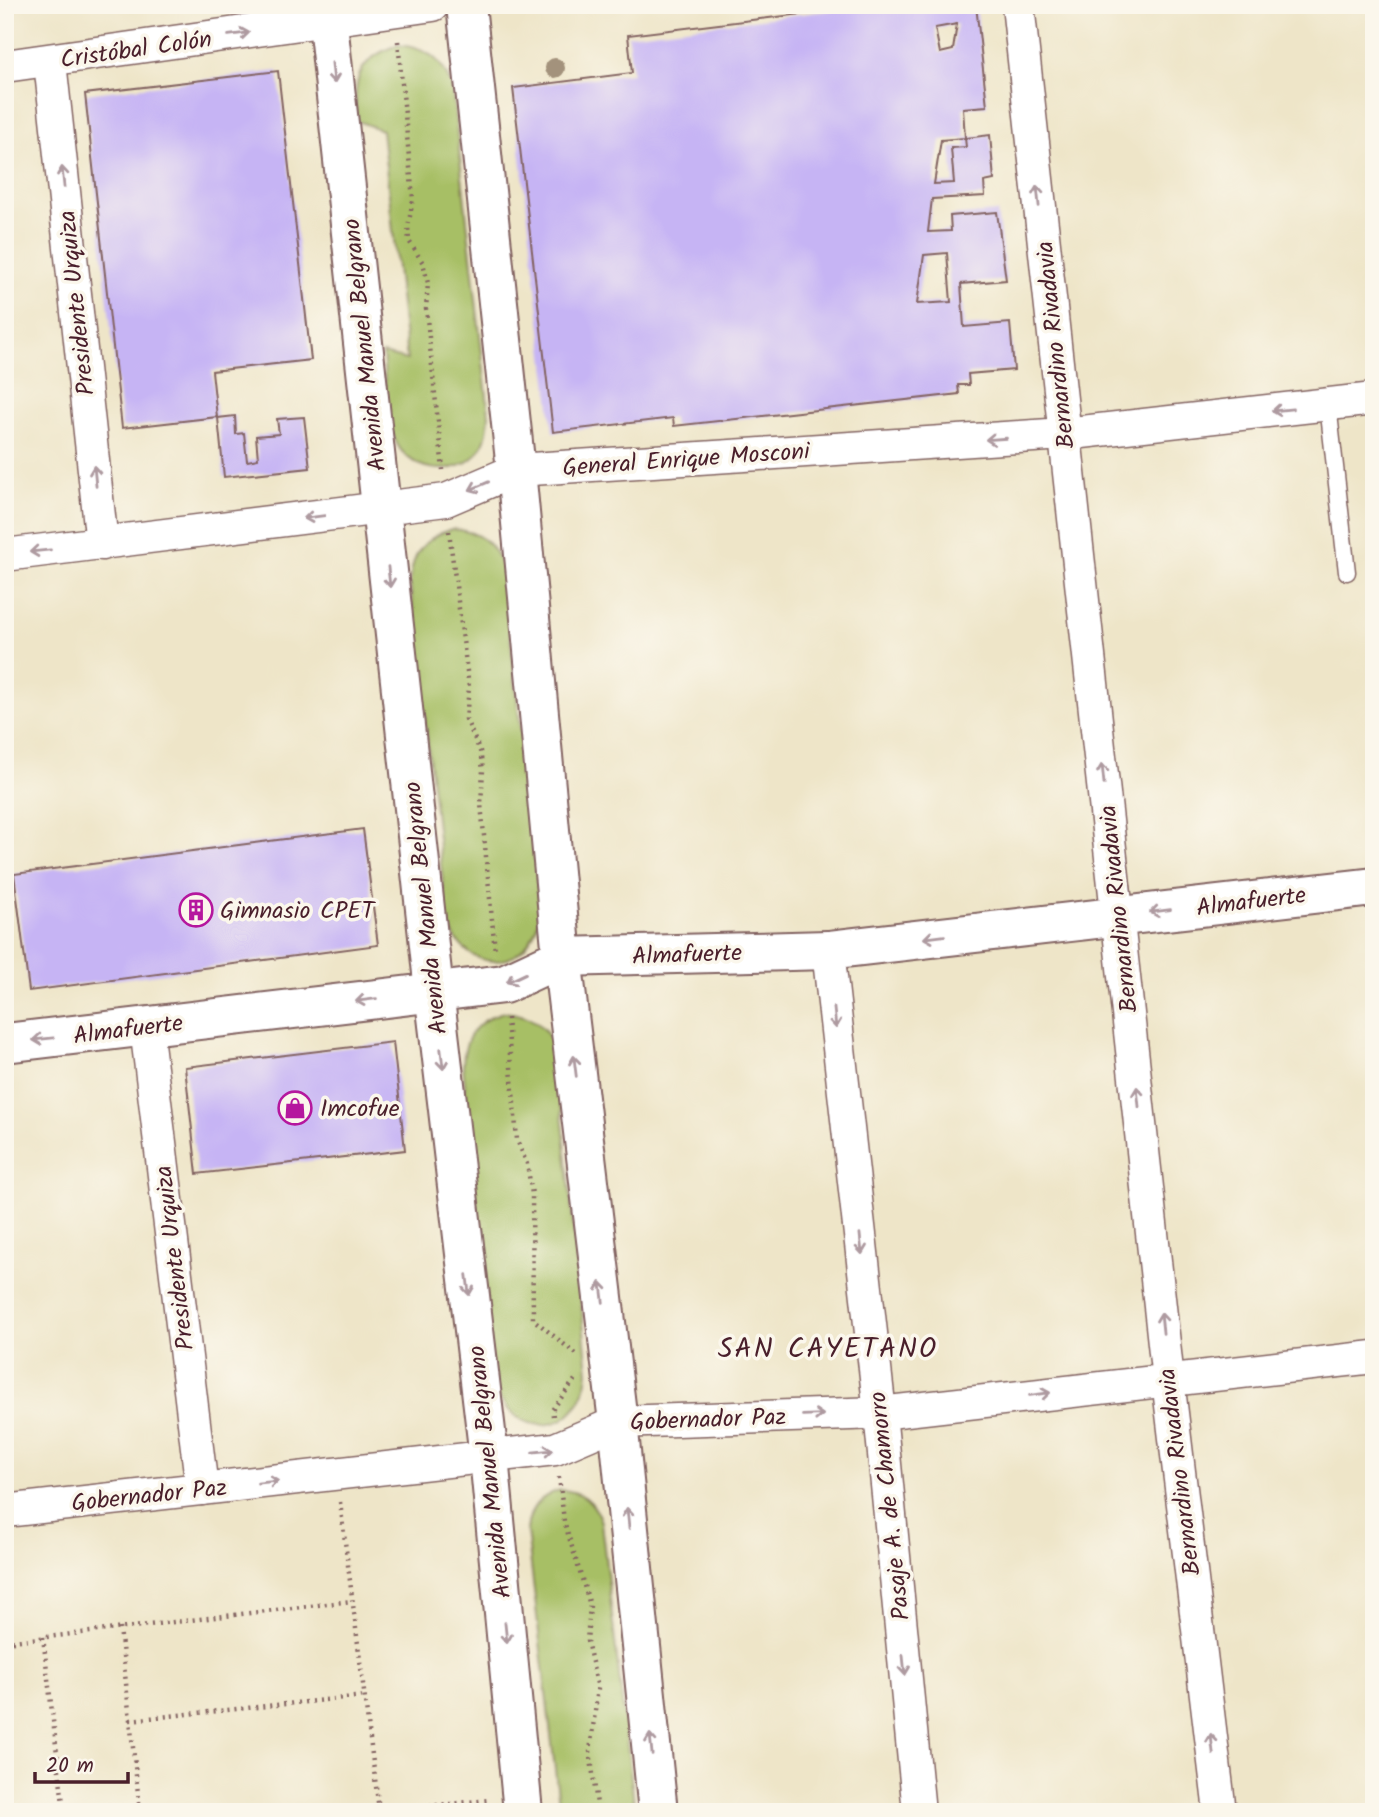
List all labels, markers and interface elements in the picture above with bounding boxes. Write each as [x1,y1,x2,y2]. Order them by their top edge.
street label: Cristóbal Colón [58,21,214,80]
one-way arrow [227,27,250,40]
one-way arrow [327,61,340,84]
one-way arrow [56,166,69,188]
one-way arrow [1032,185,1045,208]
street label: Presidente Urquiza [48,208,107,397]
street label: Avenida Manuel Belgrano [333,216,398,473]
street label: Bernardino Rivadavia [1026,239,1087,451]
one-way arrow [1271,403,1293,416]
street label: General Enrique Mosconi [561,432,812,489]
one-way arrow [985,433,1008,446]
one-way arrow [88,465,101,488]
one-way arrow [469,480,490,493]
one-way arrow [304,511,326,524]
one-way arrow [29,544,52,557]
one-way arrow [383,565,396,587]
one-way arrow [1096,763,1109,785]
street label: Avenida Manuel Belgrano [394,779,459,1036]
street label: Bernardino Rivadavia [1089,803,1150,1015]
street label: Almafuerte [1194,876,1308,929]
building icon: Gimnasio CPET [177,891,215,929]
place label: Gimnasio CPET [220,892,376,931]
one-way arrow [1149,905,1172,918]
one-way arrow [923,931,946,944]
street label: Almafuerte [631,934,743,977]
one-way arrow [506,972,527,986]
one-way arrow [355,993,378,1006]
street label: Almafuerte [71,1004,185,1057]
one-way arrow [829,1006,842,1028]
one-way arrow [32,1032,55,1045]
one-way arrow [435,1047,448,1070]
one-way arrow [569,1055,582,1077]
one-way arrow [1131,1086,1144,1109]
shop icon: Imcofue [276,1089,314,1127]
place label: Imcofue [320,1090,400,1129]
street label: Presidente Urquiza [145,1163,206,1352]
one-way arrow [854,1232,867,1254]
one-way arrow [462,1273,475,1296]
one-way arrow [596,1281,609,1303]
one-way arrow [1155,1313,1168,1335]
district label: SAN CAYETANO [718,1327,938,1372]
street label: Avenida Manuel Belgrano [458,1343,523,1600]
street label: Bernardino Rivadavia [1148,1366,1213,1578]
one-way arrow [1028,1388,1050,1401]
street label: Pasaje A. de Chamorro [859,1389,922,1622]
street label: Gobernador Paz [629,1398,787,1443]
one-way arrow [801,1409,824,1422]
one-way arrow [531,1444,553,1457]
street label: Gobernador Paz [69,1469,229,1524]
one-way arrow [256,1475,279,1488]
one-way arrow [621,1507,634,1529]
one-way arrow [500,1621,513,1644]
one-way arrow [898,1653,911,1676]
one-way arrow [644,1733,657,1756]
one-way arrow [1205,1733,1218,1756]
scale bar [35,1740,128,1784]
text: 20 m [46,1750,94,1783]

